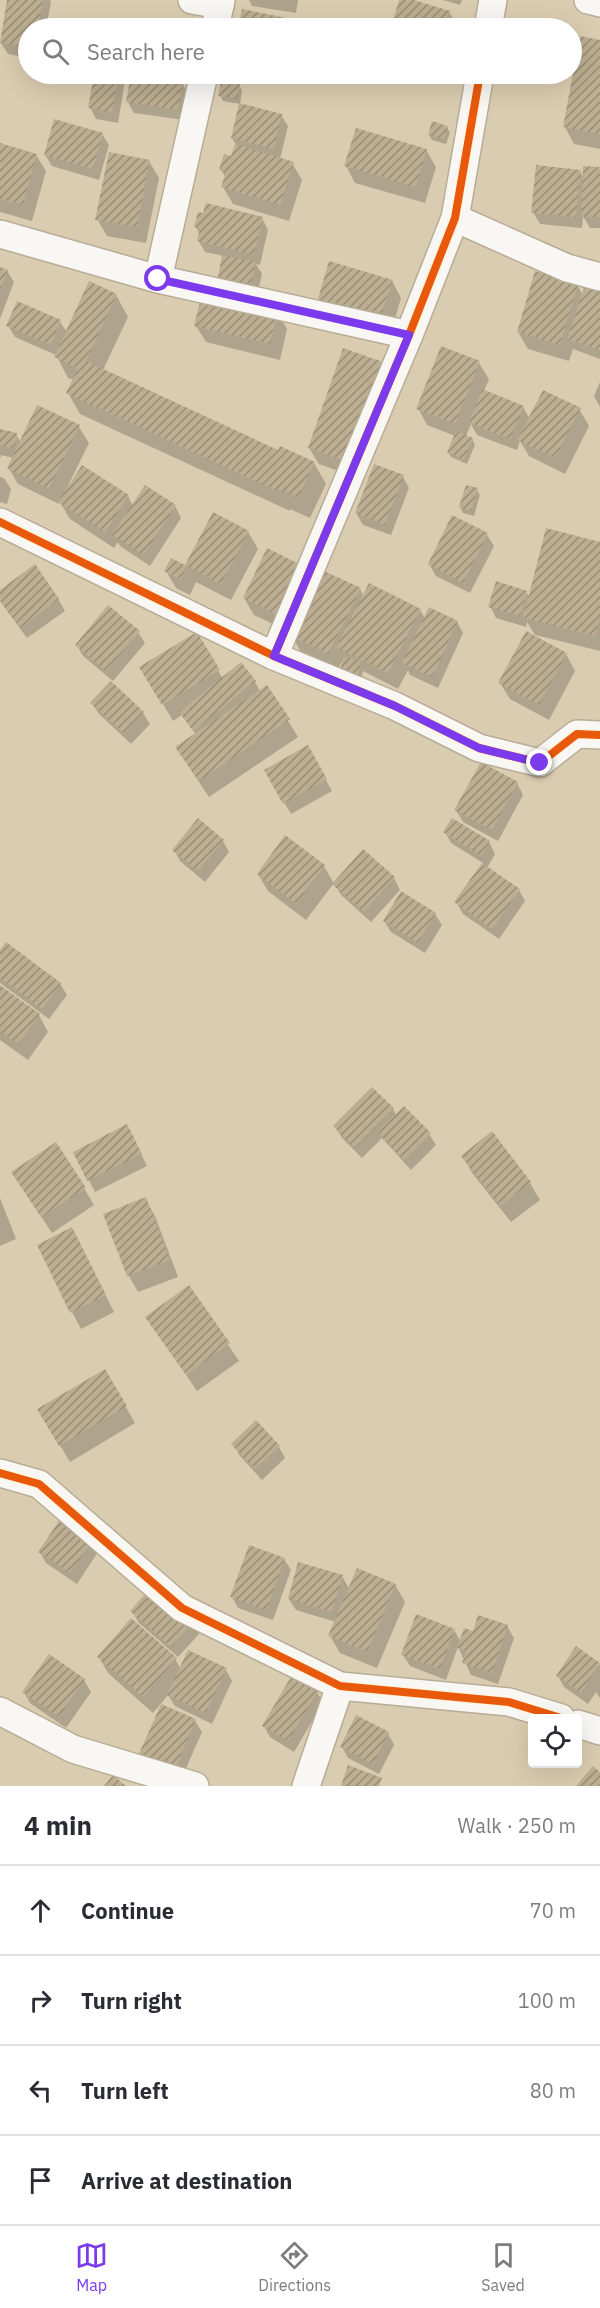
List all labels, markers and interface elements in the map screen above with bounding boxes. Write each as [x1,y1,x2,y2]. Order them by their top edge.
search box [18,18,582,84]
icon: search [39,35,72,68]
text: Search here [87,37,205,66]
route start [144,265,170,291]
route end [526,749,552,775]
map controls [528,1714,582,1768]
button: locate [528,1714,582,1768]
text: 4 min [24,1808,92,1842]
text: Walk · 250 m [458,1812,576,1839]
icon: ahead [24,1894,57,1927]
text: Continue [81,1896,174,1925]
text: 70 m [530,1897,576,1924]
icon: right [24,1984,57,2017]
text: Turn right [81,1986,182,2015]
text: 100 m [518,1987,576,2014]
icon: left [24,2074,57,2107]
text: Turn left [81,2076,169,2105]
text: 80 m [530,2077,576,2104]
icon: arrive [24,2164,57,2197]
text: Arrive at destination [81,2166,292,2195]
tab: Map [75,2239,108,2295]
tab: Directions [258,2239,331,2295]
tab: Saved [481,2239,525,2295]

